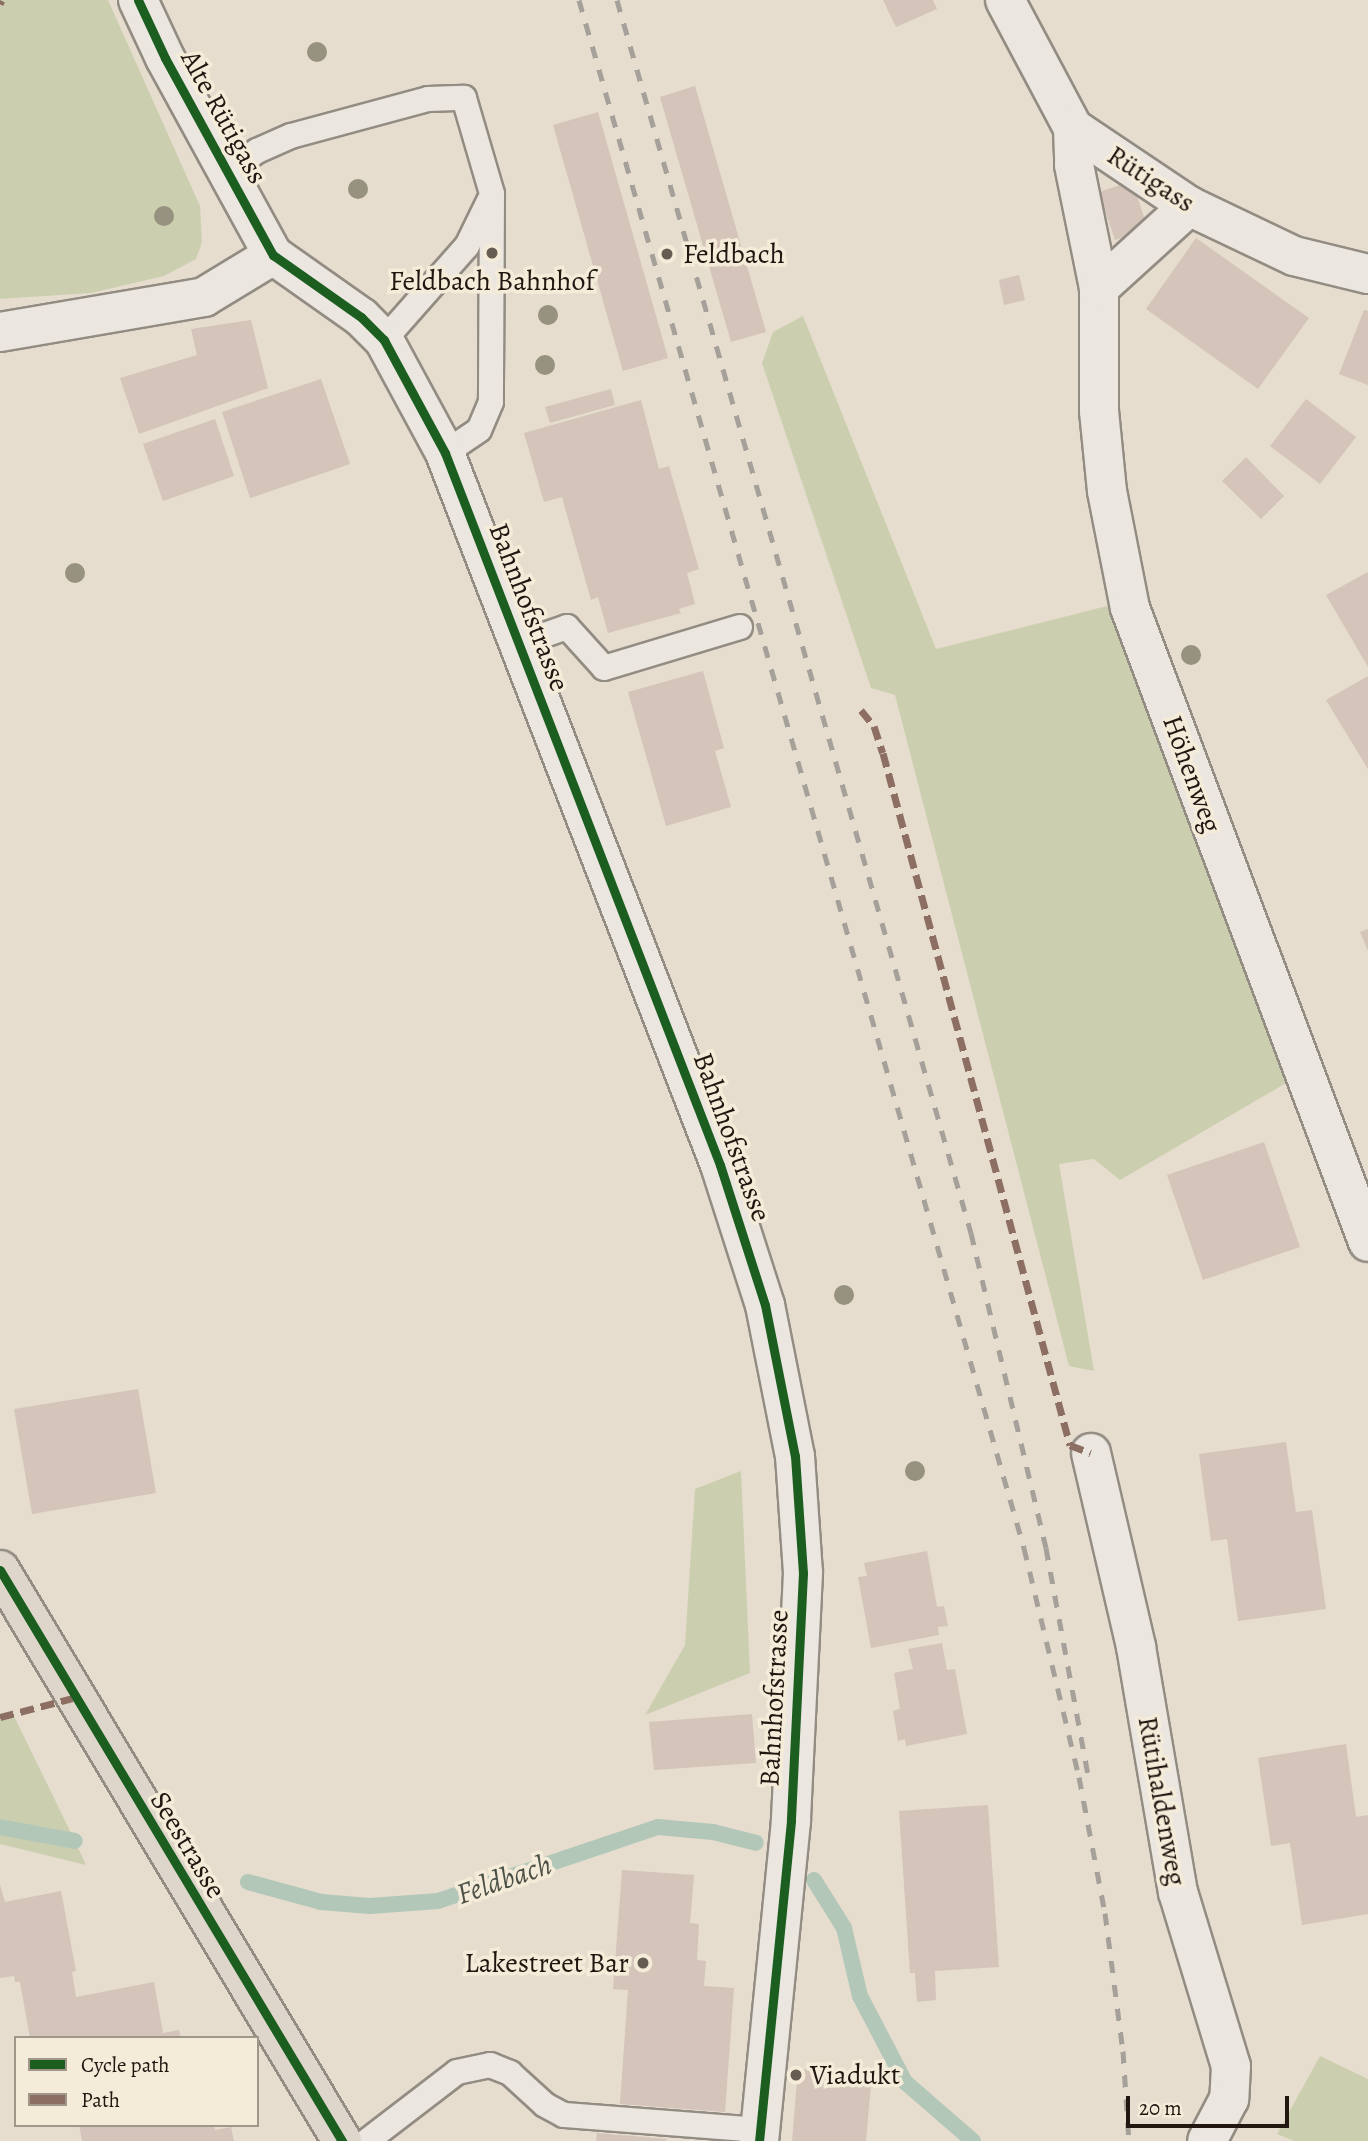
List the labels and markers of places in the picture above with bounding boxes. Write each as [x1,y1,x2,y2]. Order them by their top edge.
place label: Feldbach [683,237,785,271]
marker: Feldbach [657,244,677,264]
marker: Feldbach Bahnhof [484,245,500,261]
place label: Feldbach Bahnhof [389,264,595,298]
place label: Lakestreet Bar [465,1946,629,1980]
marker: Lakestreet Bar [635,1955,651,1971]
place label: Viadukt [810,2058,900,2092]
marker: Viadukt [788,2067,804,2083]

